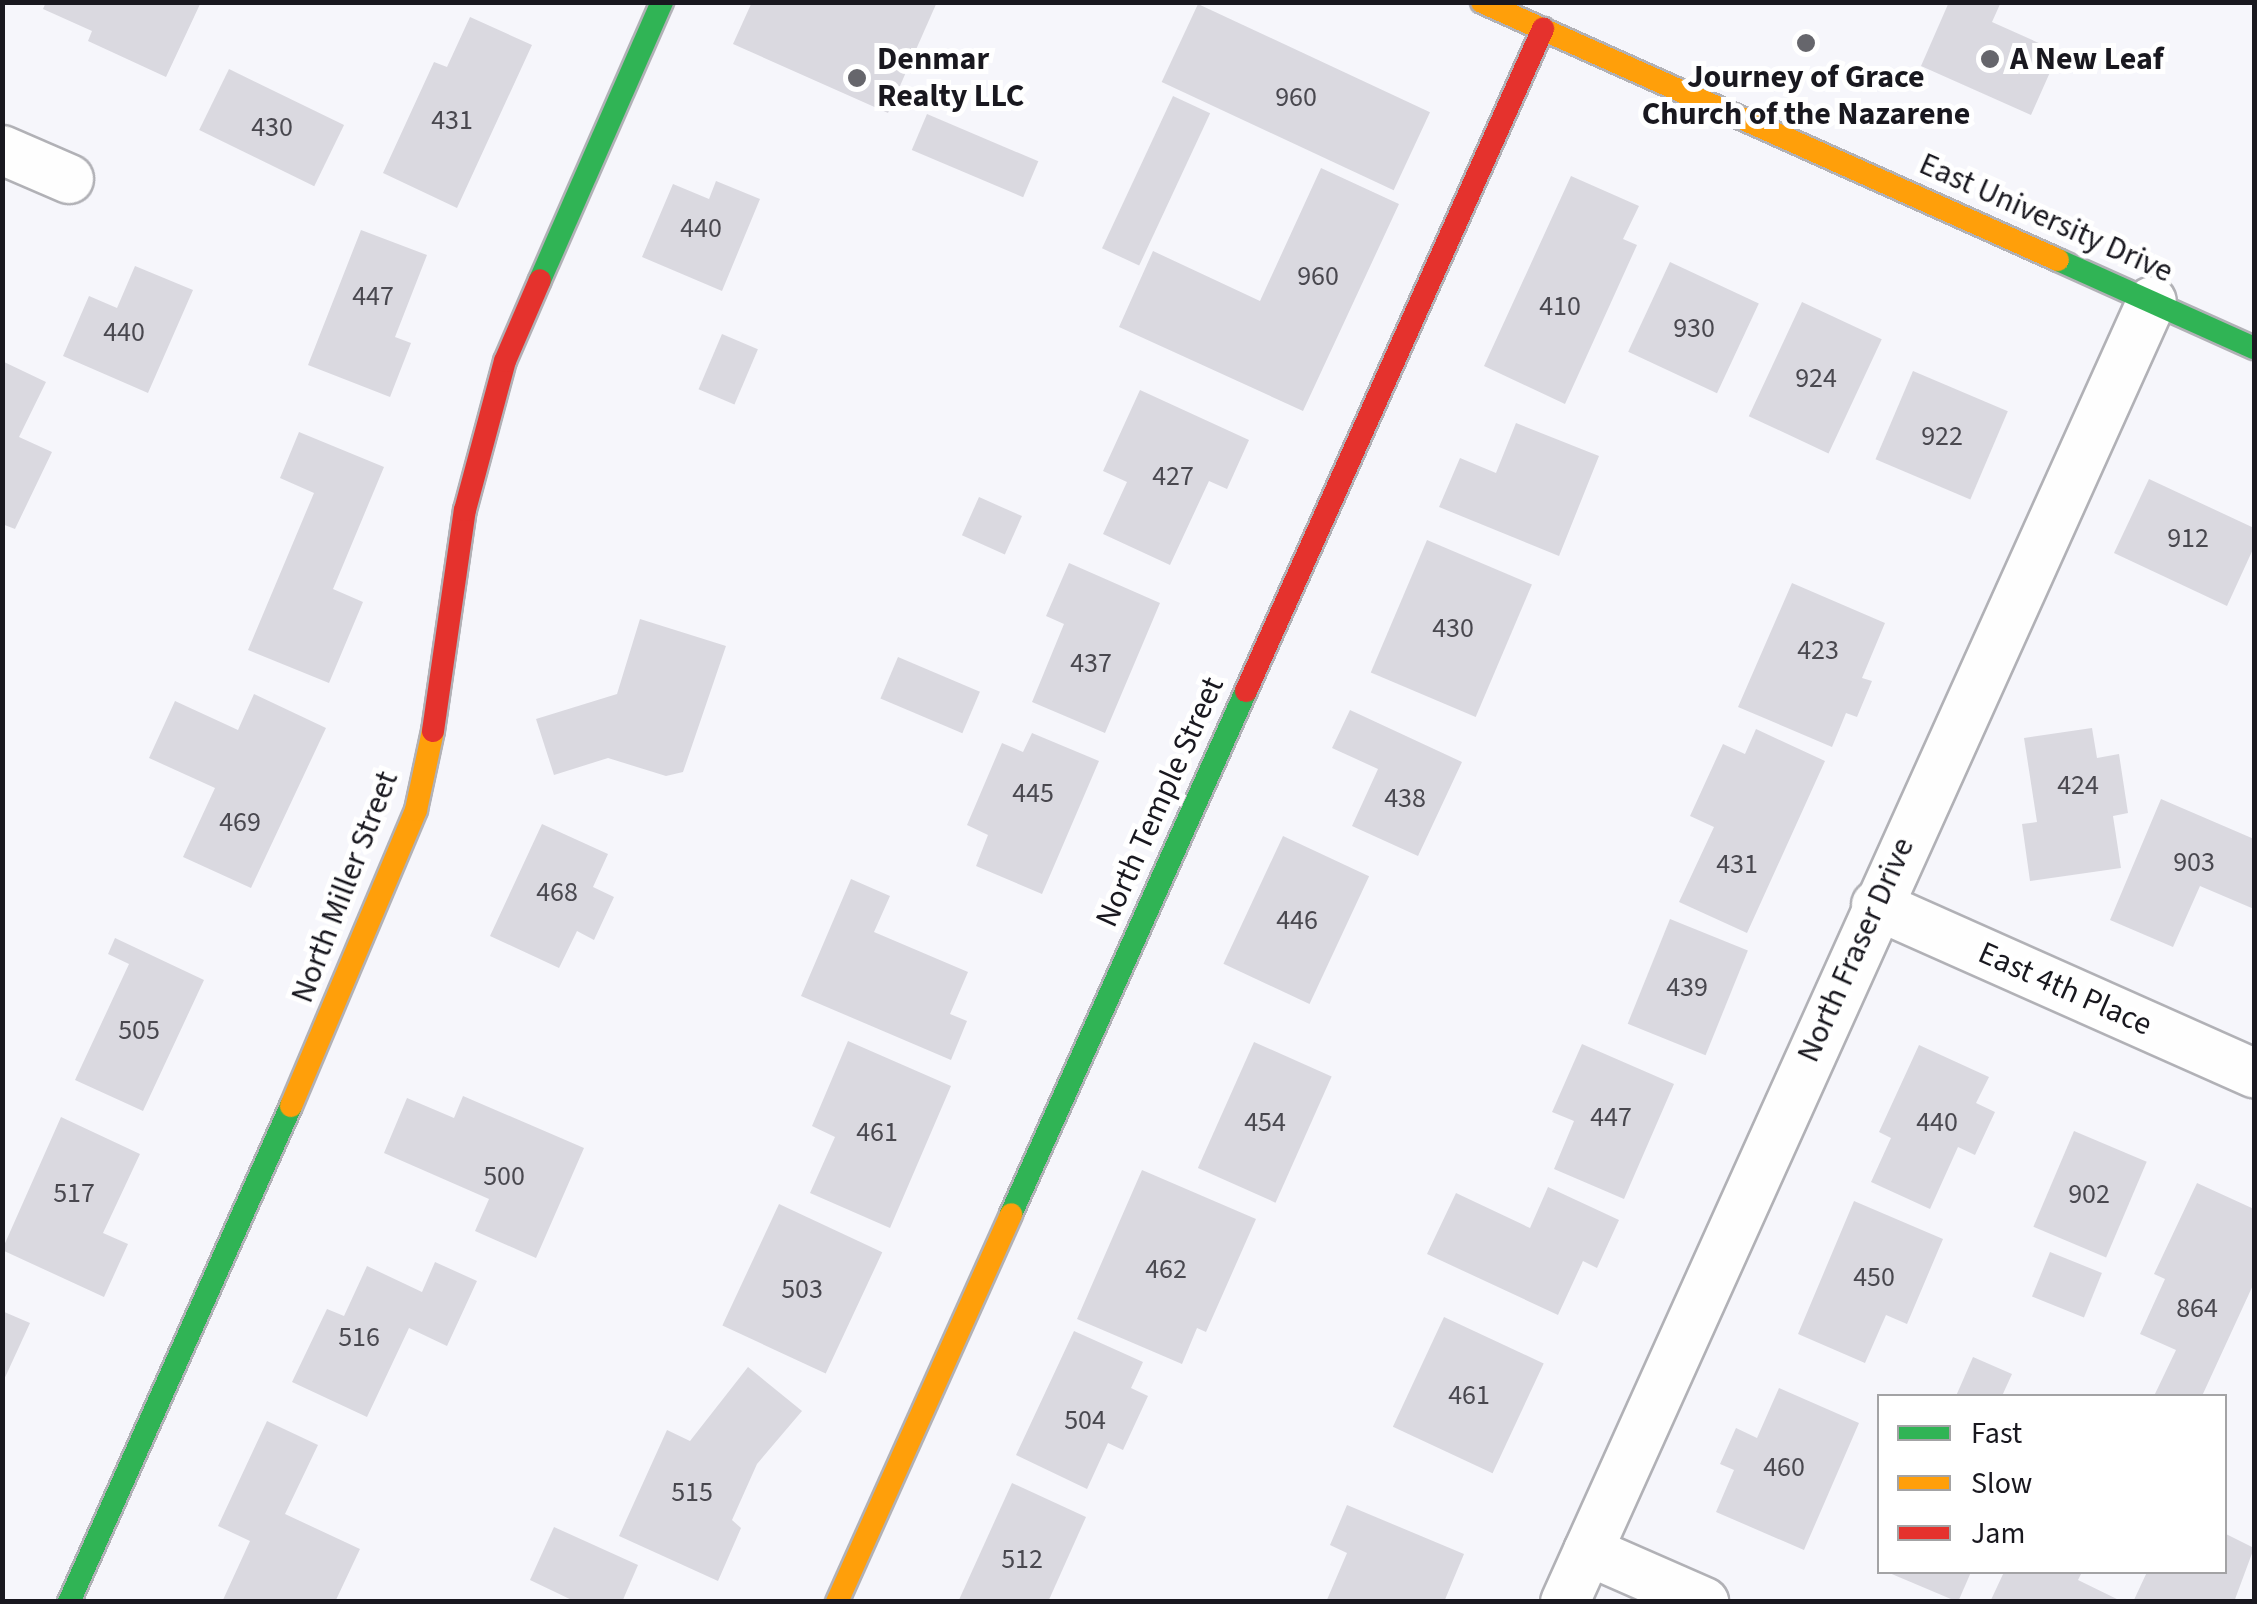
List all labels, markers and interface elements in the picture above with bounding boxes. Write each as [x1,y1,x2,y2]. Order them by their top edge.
marker: Journey of Grace Church of the Nazarene [1795,32,1817,54]
place label: A New Leaf [2010,40,2164,78]
place label: Denmar Realty LLC [877,41,1024,116]
marker: A New Leaf [1979,48,2001,70]
place label: Journey of Grace Church of the Nazarene [1642,59,1970,134]
marker: Denmar Realty LLC [846,67,868,89]
house number: 960 [1275,80,1317,114]
house number: 431 [431,103,473,137]
house number: 430 [251,110,293,144]
street label: East University Drive [1913,145,2179,291]
house number: 440 [680,211,722,245]
house number: 960 [1297,259,1339,293]
house number: 447 [352,279,394,313]
house number: 410 [1539,289,1581,323]
house number: 930 [1673,311,1715,345]
house number: 440 [103,315,145,349]
house number: 924 [1795,361,1837,395]
house number: 922 [1921,419,1963,453]
house number: 427 [1152,459,1194,493]
house number: 912 [2167,521,2209,555]
house number: 430 [1432,611,1474,645]
house number: 423 [1797,633,1839,667]
house number: 437 [1070,646,1112,680]
street label: North Temple Street [1088,671,1232,933]
street label: North Miller Street [283,766,407,1008]
house number: 424 [2057,768,2099,802]
house number: 445 [1012,776,1054,810]
house number: 438 [1384,781,1426,815]
house number: 469 [219,805,261,839]
street label: North Fraser Drive [1789,832,1923,1068]
house number: 903 [2173,845,2215,879]
house number: 431 [1716,847,1758,881]
house number: 468 [536,875,578,909]
house number: 446 [1276,903,1318,937]
street label: East 4th Place [1972,934,2158,1044]
house number: 439 [1666,970,1708,1004]
house number: 505 [118,1013,160,1047]
house number: 447 [1590,1100,1632,1134]
house number: 454 [1244,1105,1286,1139]
house number: 440 [1916,1105,1958,1139]
house number: 461 [856,1115,898,1149]
house number: 500 [483,1159,525,1193]
house number: 517 [53,1176,95,1210]
house number: 902 [2068,1177,2110,1211]
house number: 462 [1145,1252,1187,1286]
house number: 450 [1853,1260,1895,1294]
house number: 503 [781,1272,823,1306]
house number: 864 [2176,1291,2218,1325]
house number: 516 [338,1320,380,1354]
house number: 461 [1448,1378,1490,1412]
legend [1877,1394,2227,1574]
house number: 504 [1064,1403,1106,1437]
text: Fast [1971,1412,2022,1455]
house number: 460 [1763,1450,1805,1484]
text: Slow [1971,1462,2032,1505]
house number: 515 [671,1475,713,1509]
text: Jam [1971,1512,2025,1555]
house number: 512 [1001,1542,1043,1576]

